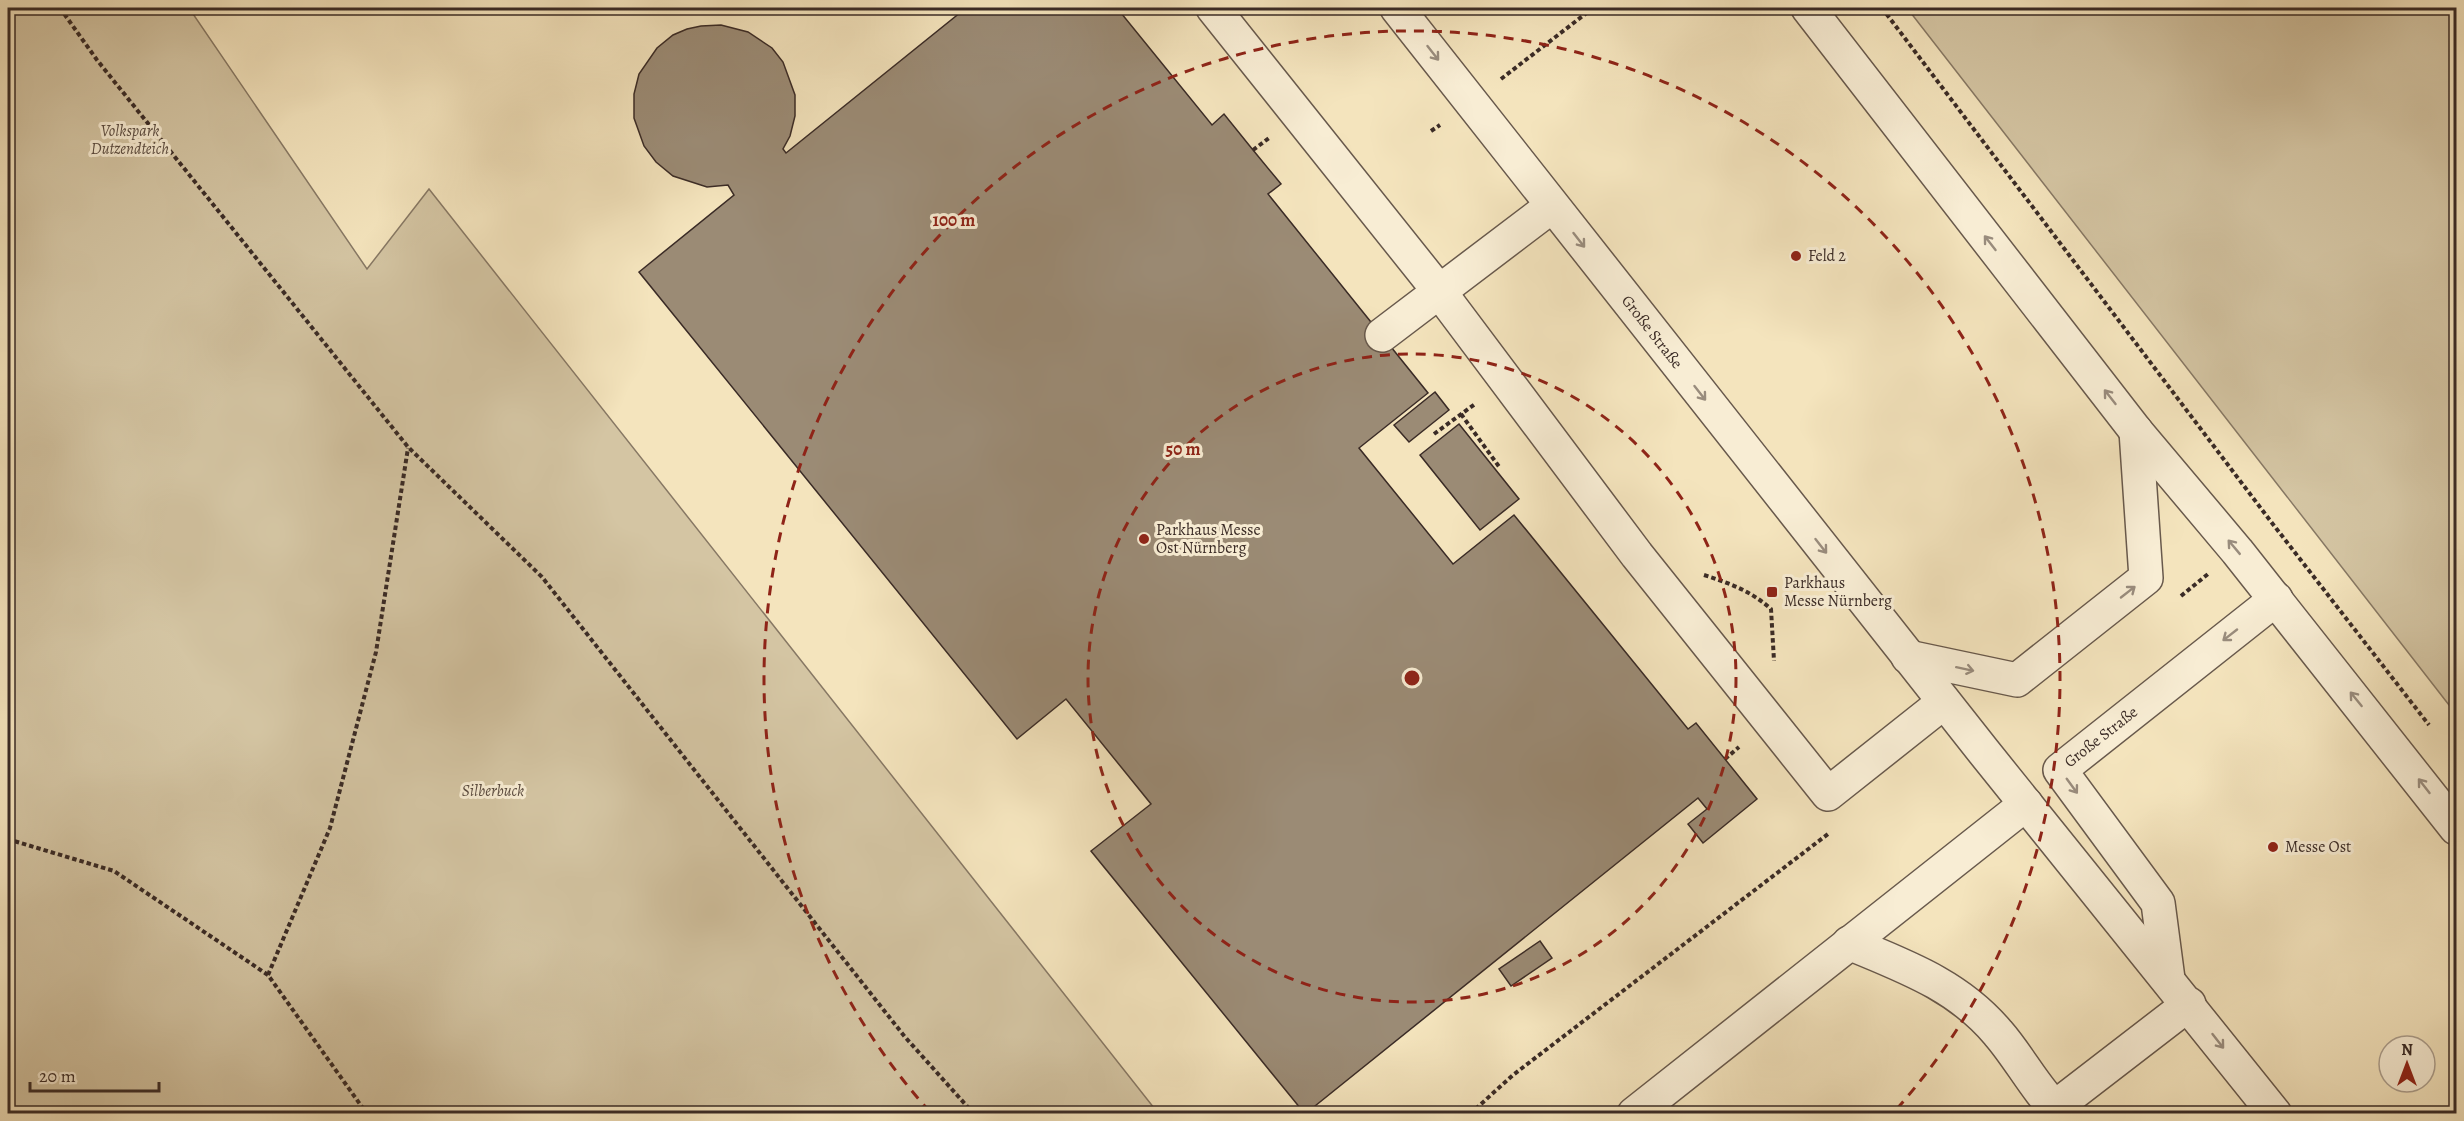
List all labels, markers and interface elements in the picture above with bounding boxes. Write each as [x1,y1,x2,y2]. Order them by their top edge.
one-way arrow [1426,45,1439,61]
park label: Volkspark Dutzendteich [91,120,169,160]
text: 100 m [933,208,975,232]
one-way arrow [1573,232,1586,248]
one-way arrow [1984,235,1997,251]
place label: Feld 2 [1808,245,1846,267]
marker: Feld 2 [1789,249,1803,263]
street label: Große Straße [1616,291,1688,373]
one-way arrow [1693,385,1706,401]
one-way arrow [2103,389,2116,405]
text: 50 m [1166,437,1200,461]
place label: Parkhaus Messe Ost Nürnberg [1156,519,1261,559]
marker: Parkhaus Messe Ost Nürnberg [1137,532,1151,546]
one-way arrow [1814,538,1827,554]
one-way arrow [2227,540,2241,555]
place label: Parkhaus Messe Nürnberg [1784,572,1892,612]
marker: Parkhaus Messe Nürnberg [1765,585,1779,599]
one-way arrow [2120,586,2136,599]
one-way arrow [2222,629,2238,642]
one-way arrow [1955,664,1975,675]
centre of rings [1402,668,1422,688]
one-way arrow [2349,692,2362,708]
street label: Große Straße [2060,701,2142,773]
one-way arrow [2066,778,2079,794]
one-way arrow [2418,779,2431,795]
park label: Silberbuck [462,780,524,802]
place label: Messe Ost [2285,836,2351,858]
marker: Messe Ost [2266,840,2280,854]
one-way arrow [2212,1033,2225,1049]
north arrow [2377,1034,2437,1094]
text: N [2401,1039,2413,1061]
scale bar [30,1055,159,1093]
text: 20 m [39,1064,76,1088]

